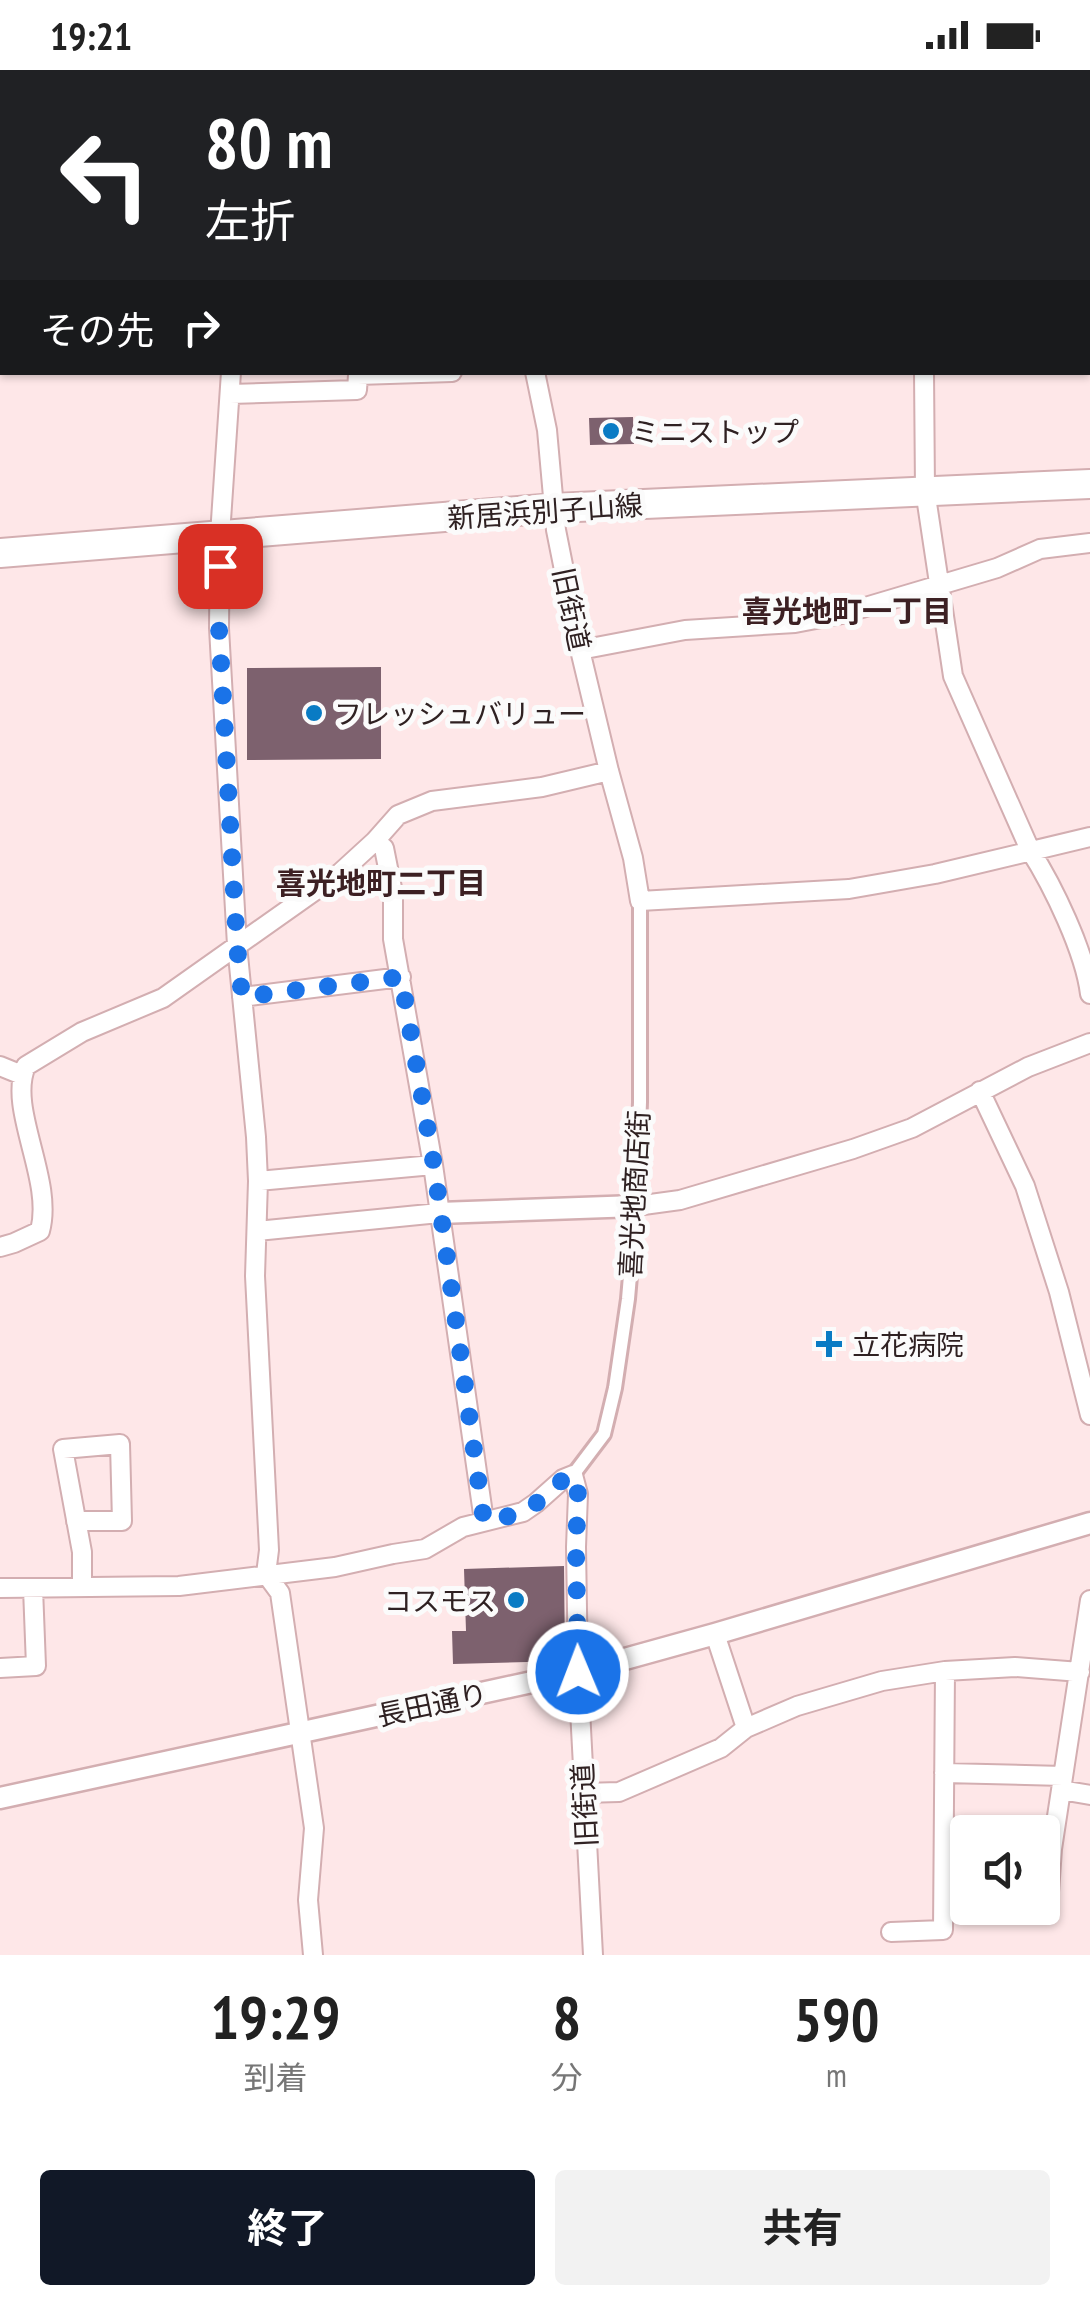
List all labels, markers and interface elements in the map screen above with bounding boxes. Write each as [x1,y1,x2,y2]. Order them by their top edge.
text: 19:21 [50,11,132,60]
text: 80 m [205,97,333,187]
icon: left [40,110,170,240]
text: 左折 [205,191,295,249]
icon: right [174,300,229,355]
text: その先 [40,305,154,354]
place label: ミニストップ [631,413,799,450]
marker: ミニストップ [600,420,622,442]
street label: 新居浜別子山線 [446,486,644,536]
pin [178,524,263,609]
icon: arrive [193,539,248,594]
street label: 旧街道 [545,564,599,654]
district label: 喜光地町一丁目 [742,591,952,630]
place label: フレッシュバリュー [334,695,586,732]
marker: フレッシュバリュー [303,702,325,724]
district label: 喜光地町二丁目 [276,863,486,902]
street label: 喜光地商店街 [611,1109,657,1279]
place label: 立花病院 [852,1326,964,1363]
marker: 立花病院 [816,1331,842,1357]
place label: コスモス [384,1582,496,1619]
marker: コスモス [505,1589,527,1611]
position arrow [526,1620,630,1724]
street label: 長田通り [373,1674,491,1734]
street label: 旧街道 [563,1762,605,1848]
map controls [950,1815,1060,1925]
button: sound [950,1815,1060,1925]
text: 19:29 [211,1978,340,2056]
text: 8 [553,1978,581,2056]
text: 590 [793,1980,879,2058]
text: m [826,2054,847,2096]
text: 到着 [243,2056,307,2098]
text: 分 [551,2056,583,2098]
button: 終了 [40,2170,535,2285]
button: 共有 [555,2170,1050,2285]

